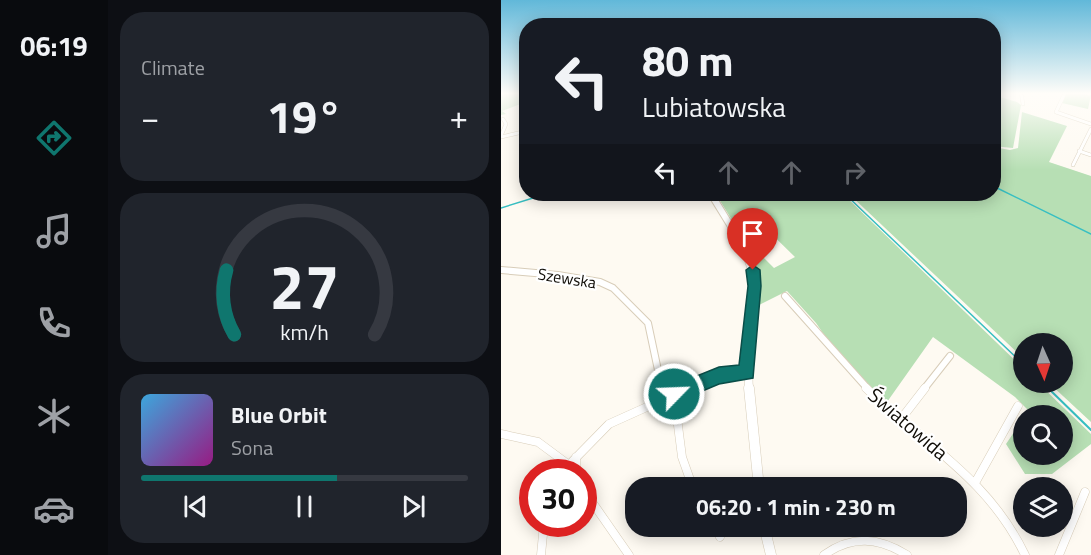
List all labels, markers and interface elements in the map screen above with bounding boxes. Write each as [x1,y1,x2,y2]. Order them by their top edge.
text: 06:19 [20,25,88,66]
text: 80 m [642,28,734,92]
icon: left [543,42,621,120]
text: Climate [141,52,205,83]
text: 19° [267,82,342,150]
text: Lubiatowska [642,86,786,127]
text: − [141,92,159,142]
text: + [450,92,468,142]
icon: directions [33,117,75,159]
icon: left [649,156,682,189]
icon: ahead [712,156,745,189]
icon: ahead [775,156,808,189]
icon: right [838,156,871,189]
pin [727,208,778,270]
icon: music [33,210,75,252]
icon: arrive [736,217,769,250]
text: 27 [270,238,339,333]
street label: Szewska [536,262,598,294]
icon: phone [33,302,75,344]
text: km/h [280,316,329,348]
north arrow [1013,333,1073,393]
map controls [1013,333,1073,537]
position arrow [642,362,706,426]
street label: Światowida [861,380,955,467]
icon: climate [33,395,75,437]
text: Blue Orbit [231,398,327,432]
button: search [1013,405,1073,465]
text: Sona [231,432,273,463]
speed limit sign: 30 [519,459,597,537]
button: layers [1013,477,1073,537]
icon: car [33,488,75,530]
icon: previous [179,490,212,523]
icon: pause [288,490,321,523]
icon: next [397,490,430,523]
text: 06:20 · 1 min · 230 m [696,490,896,524]

